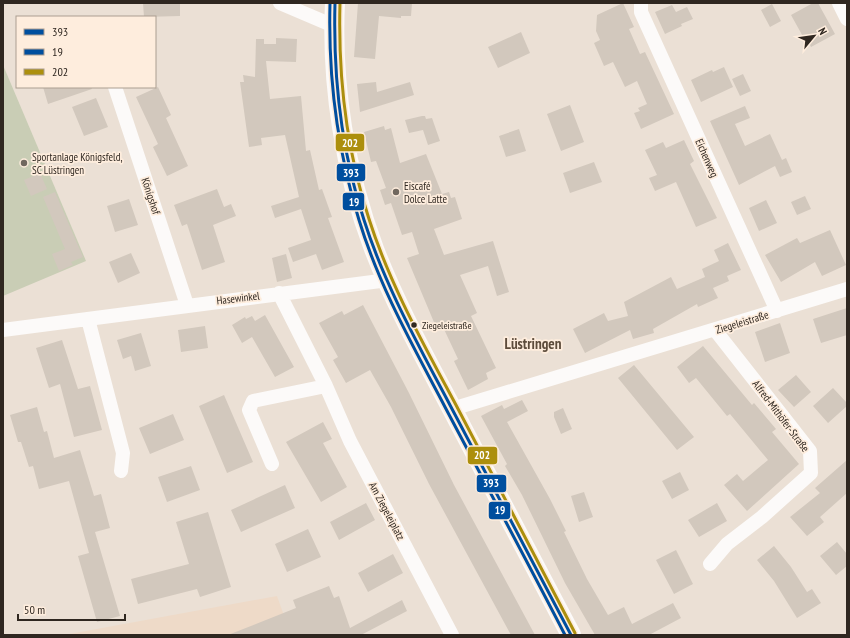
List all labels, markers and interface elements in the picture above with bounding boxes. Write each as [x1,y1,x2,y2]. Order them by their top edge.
legend [16,16,156,88]
north arrow [794,16,834,56]
text: 393 [52,24,68,39]
text: N [815,25,830,37]
text: 19 [52,44,63,59]
text: 202 [52,64,68,79]
line badge: 202 [335,133,365,152]
text: 202 [342,136,358,150]
street label: Eichenweg [692,136,722,180]
place label: Sportanlage Königsfeld, SC Lüstringen [32,150,122,177]
marker: Sportanlage Königsfeld, SC Lüstringen [19,158,29,168]
line badge: 393 [336,163,366,182]
text: 393 [343,166,359,180]
street label: Königshof [139,176,164,217]
place label: Eiscafé Dolce Latte [404,179,447,206]
marker: Eiscafé Dolce Latte [391,187,401,197]
line badge: 19 [342,192,365,211]
text: 19 [349,195,359,209]
street label: Hasewinkel [216,288,261,308]
street label: Ziegeleistraße [714,307,771,337]
place label: Ziegeleistraße [422,319,472,332]
marker: Ziegeleistraße [409,320,419,330]
district label: Lüstringen [504,334,562,353]
street label: Alfred-Mithöfer-Straße [749,377,813,455]
line badge: 202 [467,446,498,465]
text: 202 [474,448,490,462]
line badge: 393 [476,474,507,493]
text: 393 [483,476,499,490]
street label: Am Ziegeleiplatz [366,480,408,542]
line badge: 19 [488,501,511,520]
text: 19 [495,503,505,517]
scale bar [18,596,125,622]
text: 50 m [24,602,45,617]

